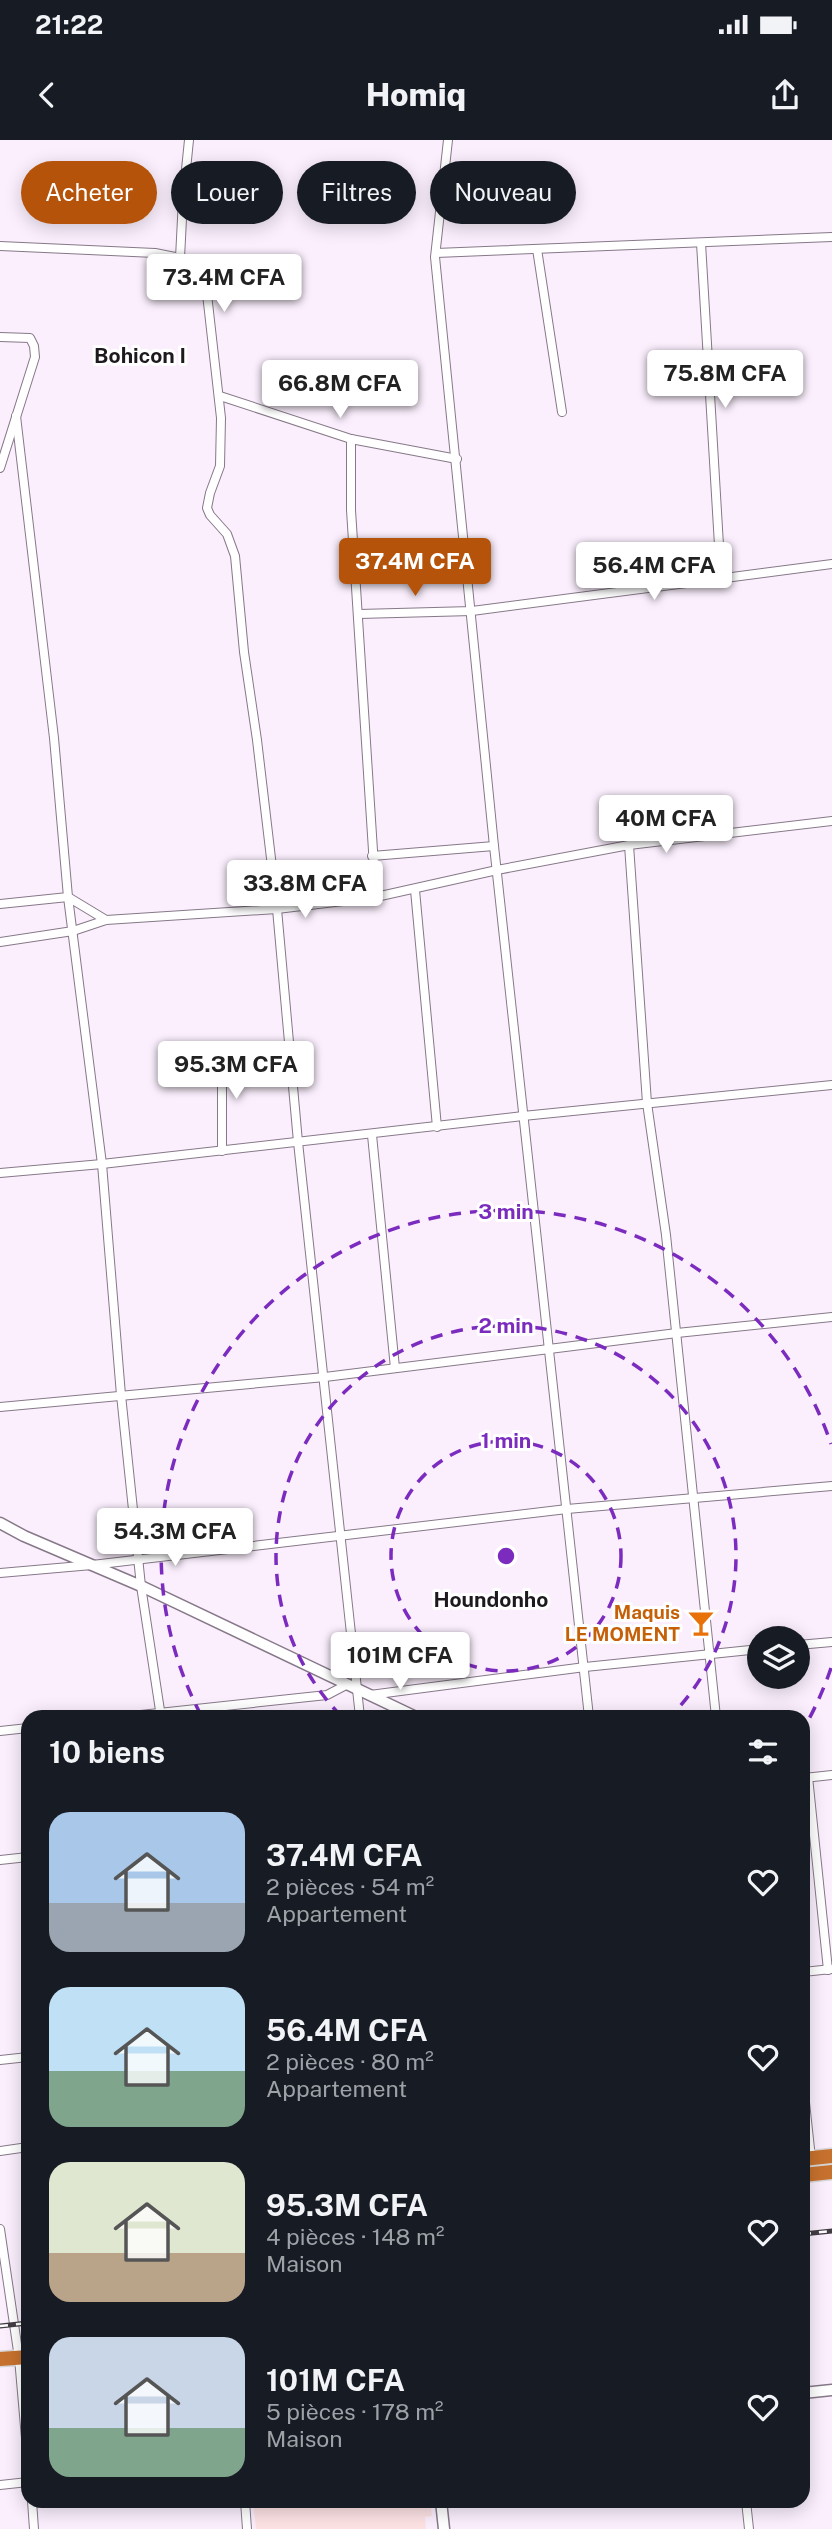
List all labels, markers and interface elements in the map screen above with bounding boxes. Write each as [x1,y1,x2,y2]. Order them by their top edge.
text: 21:22 [35,9,103,40]
icon: back [28,76,66,114]
text: Homiq [366,76,466,113]
icon: share [766,76,804,114]
chip: Acheter [21,161,157,224]
chip: Louer [171,161,283,224]
chip: Filtres [297,161,416,224]
chip: Nouveau [430,161,576,224]
pin: 73.4M CFA [144,254,304,314]
text: 73.4M CFA [163,263,285,290]
district label: Bohicon I [94,343,186,368]
pin: 75.8M CFA [645,350,805,410]
text: 75.8M CFA [663,359,787,386]
pin: 66.8M CFA [260,360,420,420]
text: 66.8M CFA [278,369,402,396]
pin: 37.4M CFA [335,538,495,598]
pin: 56.4M CFA [574,542,734,602]
text: 37.4M CFA [355,547,475,574]
text: 56.4M CFA [592,551,716,578]
pin: 40M CFA [601,796,731,855]
text: 40M CFA [615,804,717,831]
pin: 33.8M CFA [225,860,385,920]
text: 33.8M CFA [243,869,367,896]
pin: 95.3M CFA [156,1042,316,1101]
text: 95.3M CFA [174,1050,298,1077]
text: 3 min [478,1199,534,1224]
text: 2 min [478,1313,534,1338]
text: 1 min [481,1428,531,1453]
pin: 54.3M CFA [95,1508,255,1568]
text: 54.3M CFA [113,1517,237,1544]
centre of rings [494,1544,518,1568]
district label: Houndonho [434,1587,548,1612]
place label: Maquis LE MOMENT [565,1601,680,1645]
bar icon: Maquis LE MOMENT [686,1608,716,1638]
map controls [747,1626,810,1689]
button: layers [747,1626,810,1689]
pin: 101M CFA [328,1632,472,1692]
text: 101M CFA [347,1641,453,1668]
icon: filters [744,1733,782,1771]
text: 10 biens [49,1734,165,1770]
text: 37.4M CFA [266,1837,423,1873]
icon: home [105,1840,189,1924]
icon: heart [744,1863,782,1901]
text: 2 pièces · 54 m² [266,1873,434,1900]
text: Appartement [266,1900,407,1927]
text: 56.4M CFA [266,2012,428,2048]
icon: home [105,2015,189,2099]
icon: heart [744,2038,782,2076]
text: 2 pièces · 80 m² [266,2048,434,2075]
text: Appartement [266,2075,407,2102]
text: 95.3M CFA [266,2187,428,2223]
icon: home [105,2190,189,2274]
icon: heart [744,2213,782,2251]
text: 4 pièces · 148 m² [266,2223,444,2250]
text: Maison [266,2250,343,2277]
text: 101M CFA [266,2362,405,2398]
icon: home [105,2365,189,2449]
icon: heart [744,2388,782,2426]
text: 5 pièces · 178 m² [266,2398,444,2425]
text: Maison [266,2425,343,2452]

